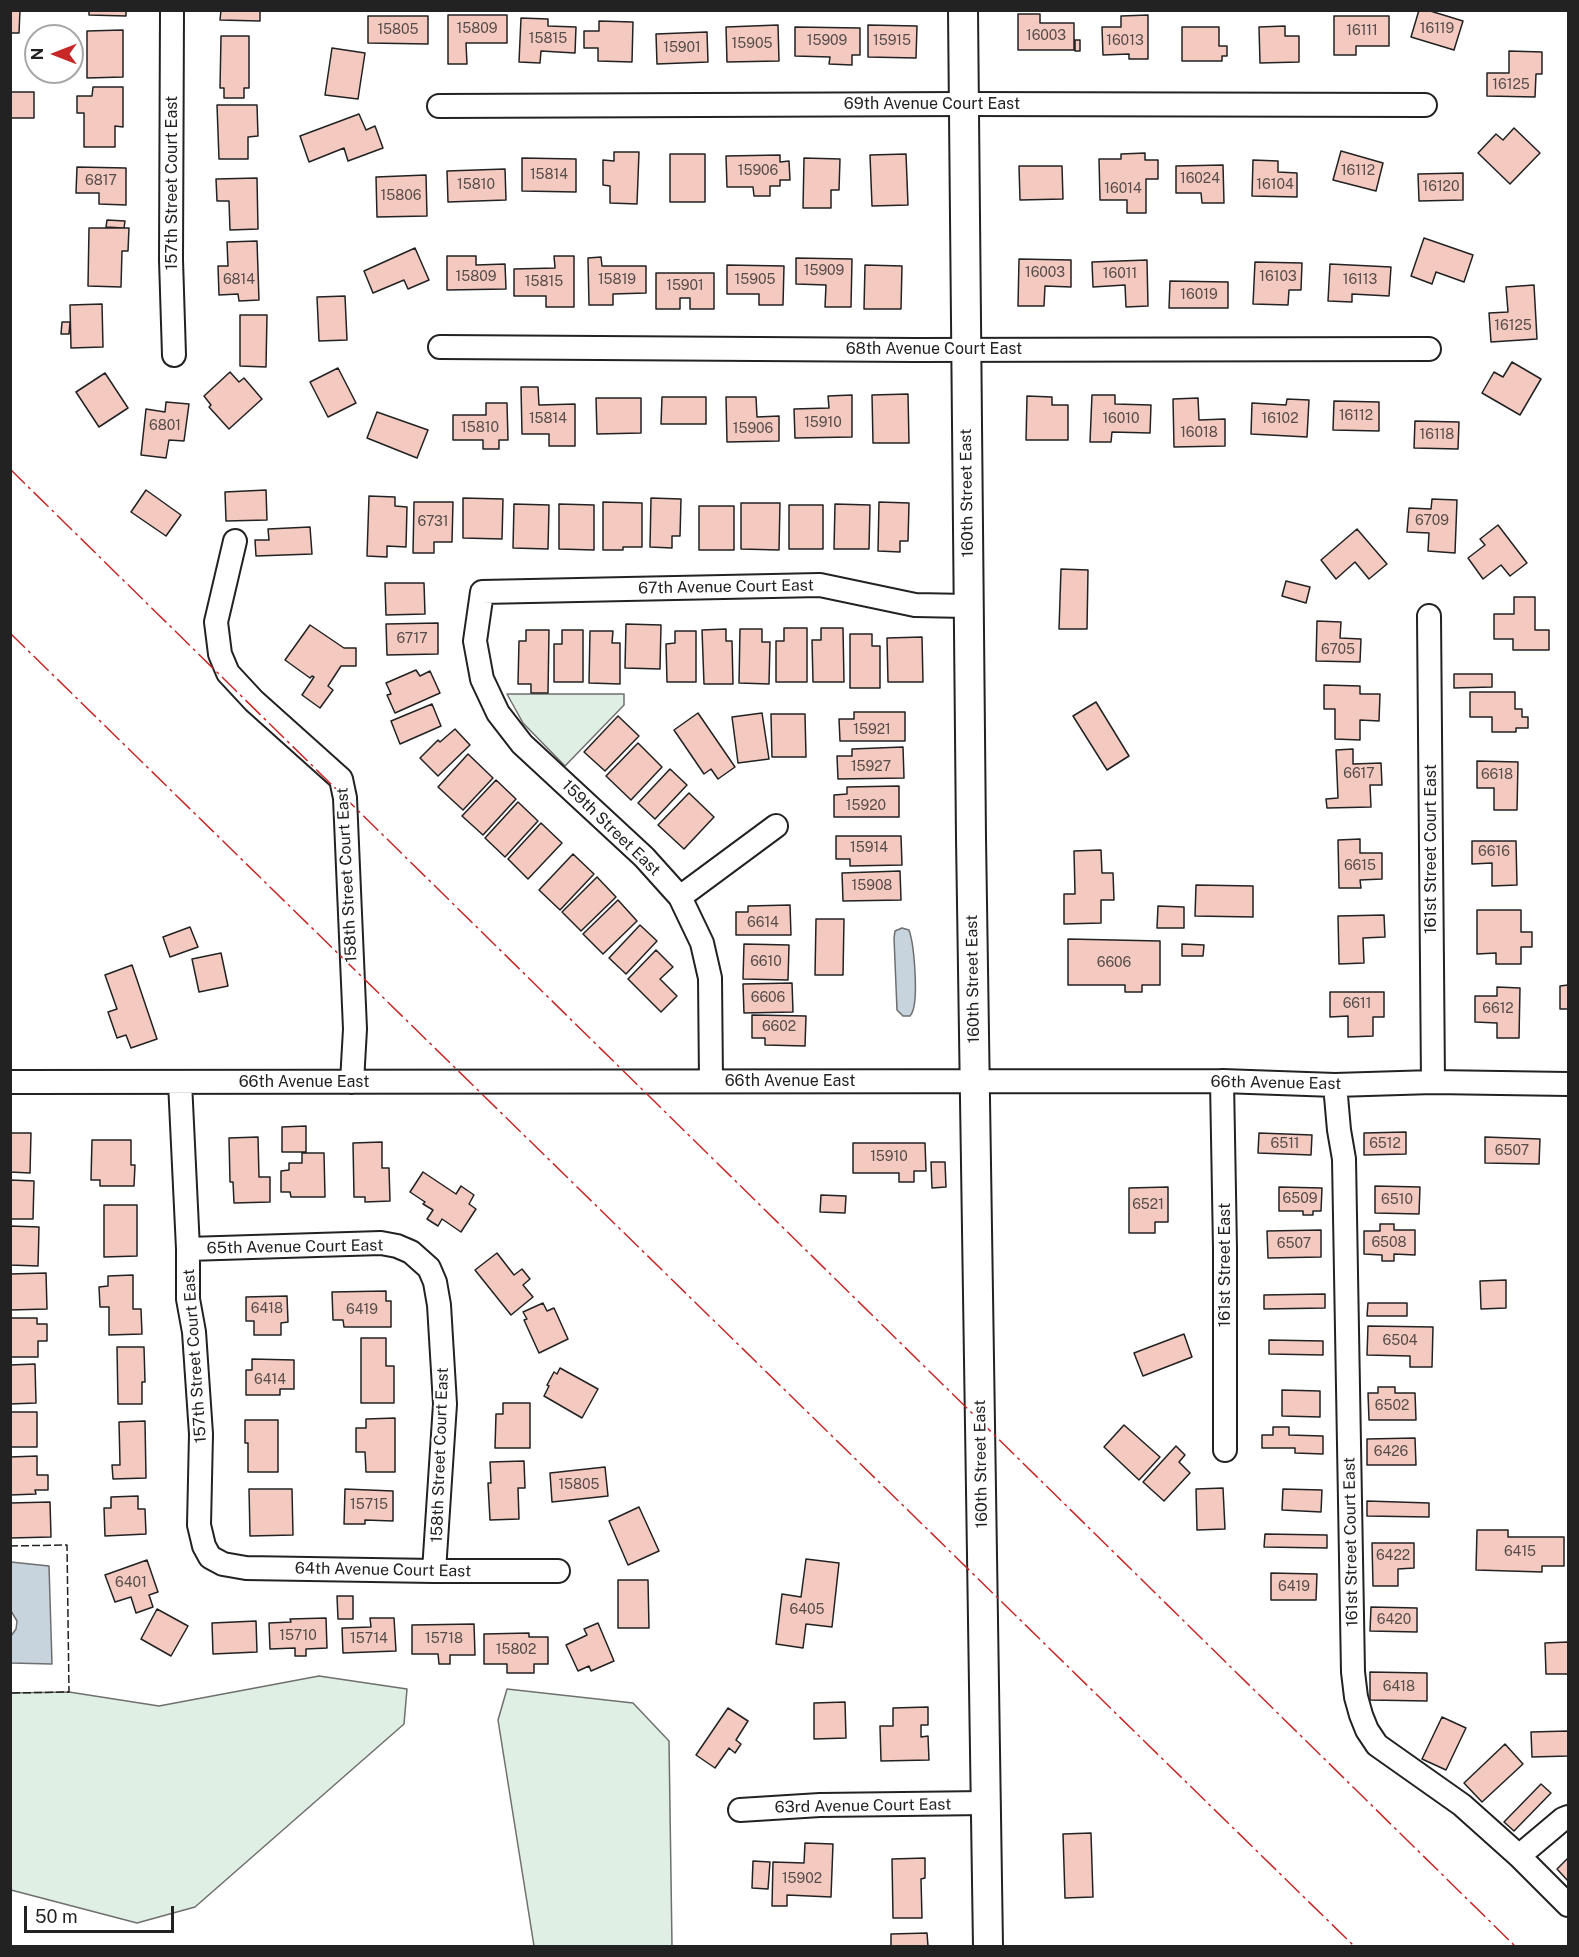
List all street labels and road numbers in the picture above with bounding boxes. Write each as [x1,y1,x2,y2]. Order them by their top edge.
street label: 69th Avenue Court East [844,94,1020,114]
street label: 157th Street Court East [162,96,182,270]
street label: 68th Avenue Court East [846,339,1022,359]
street label: 160th Street East [956,428,978,558]
street label: 67th Avenue Court East [638,576,814,598]
street label: 161st Street Court East [1421,764,1441,934]
street label: 159th Street East [558,776,664,880]
street label: 158th Street Court East [333,787,361,963]
street label: 160th Street East [962,914,984,1044]
street label: 66th Avenue East [725,1071,855,1091]
street label: 66th Avenue East [239,1072,369,1092]
street label: 66th Avenue East [1210,1072,1342,1094]
street label: 161st Street East [1215,1203,1235,1327]
street label: 65th Avenue Court East [207,1236,383,1258]
street label: 157th Street Court East [179,1268,211,1444]
street label: 158th Street Court East [427,1367,453,1543]
street label: 160th Street East [970,1399,992,1529]
street label: 161st Street Court East [1340,1457,1362,1627]
street label: 64th Avenue Court East [295,1559,471,1581]
street label: 63rd Avenue Court East [775,1795,951,1817]

